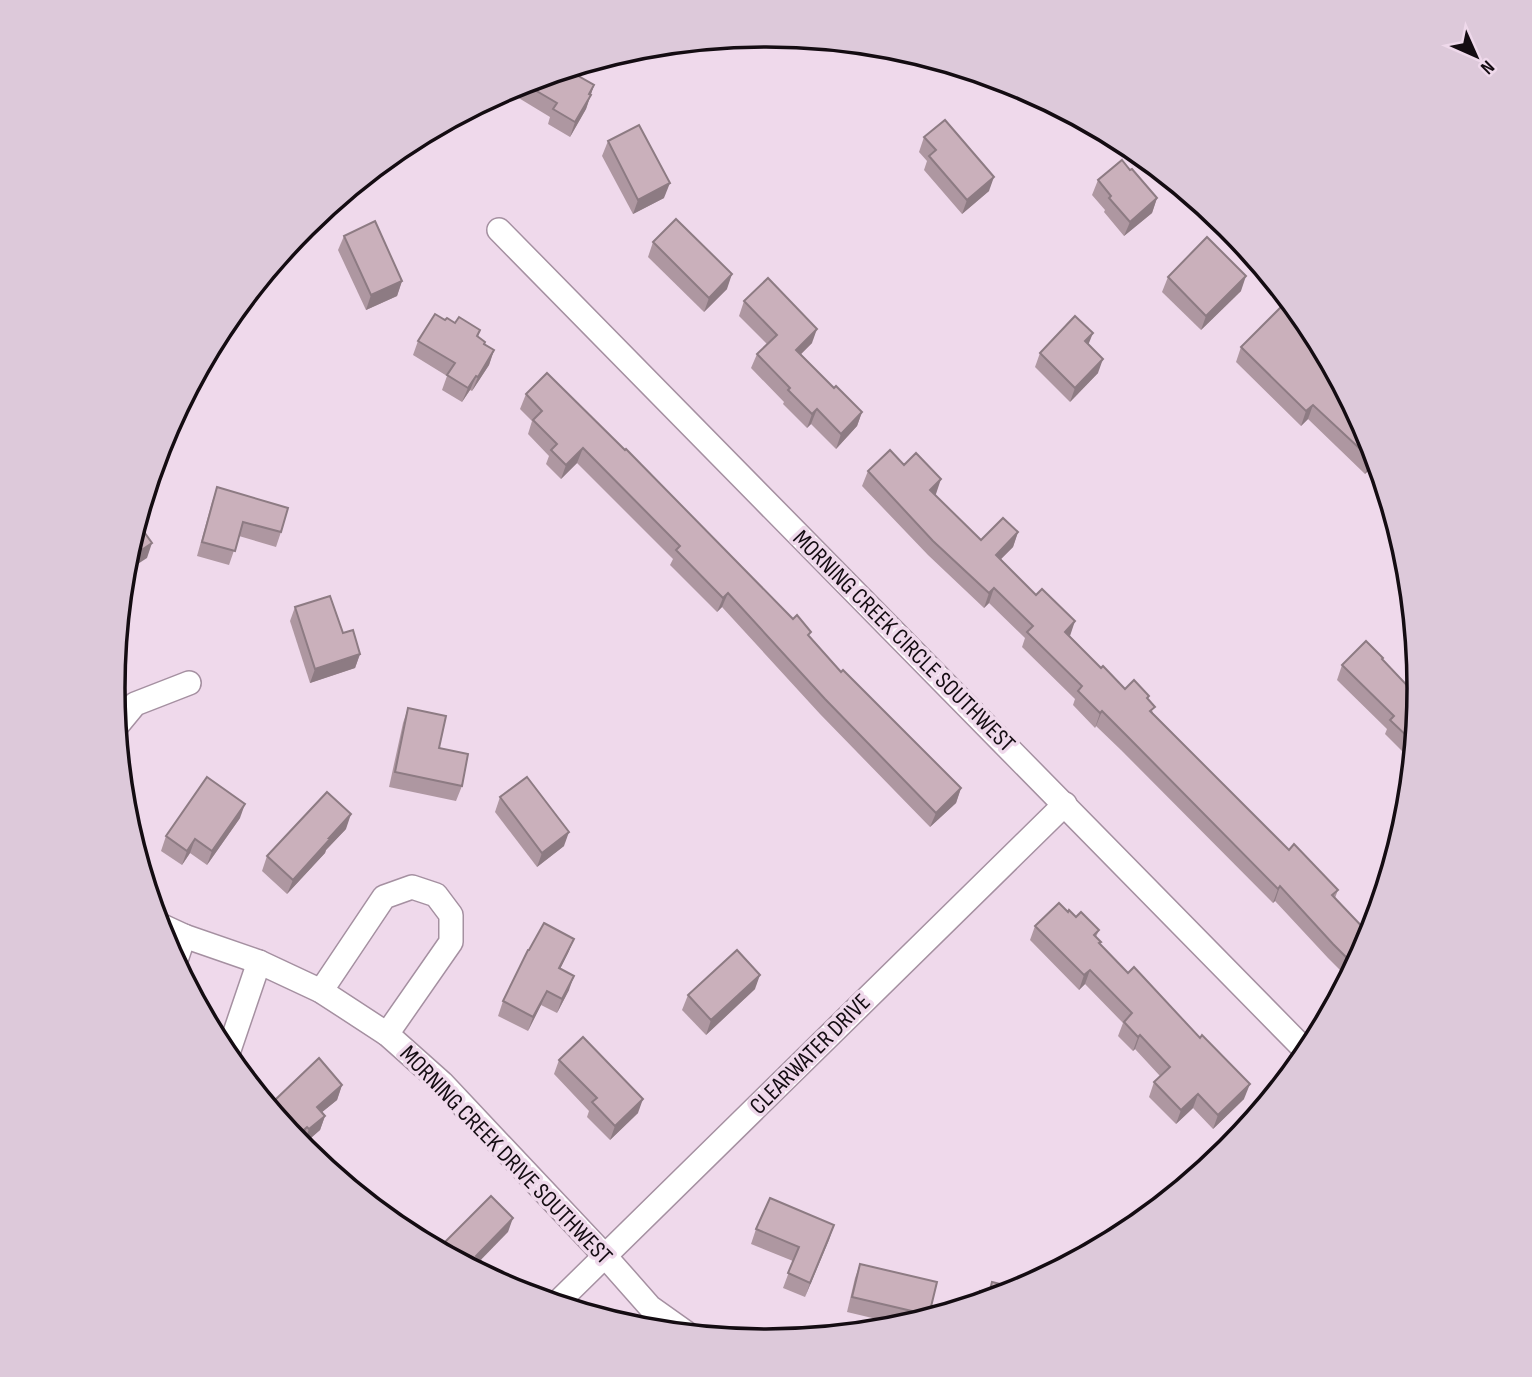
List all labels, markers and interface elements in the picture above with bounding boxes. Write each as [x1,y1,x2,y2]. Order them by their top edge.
north arrow [1441,21,1511,91]
text: N [1475,55,1499,79]
street label: MORNING CREEK CIRCLE SOUTHWEST [787,524,1021,758]
street label: CLEARWATER DRIVE [744,988,876,1120]
street label: MORNING CREEK DRIVE SOUTHWEST [394,1040,618,1271]

